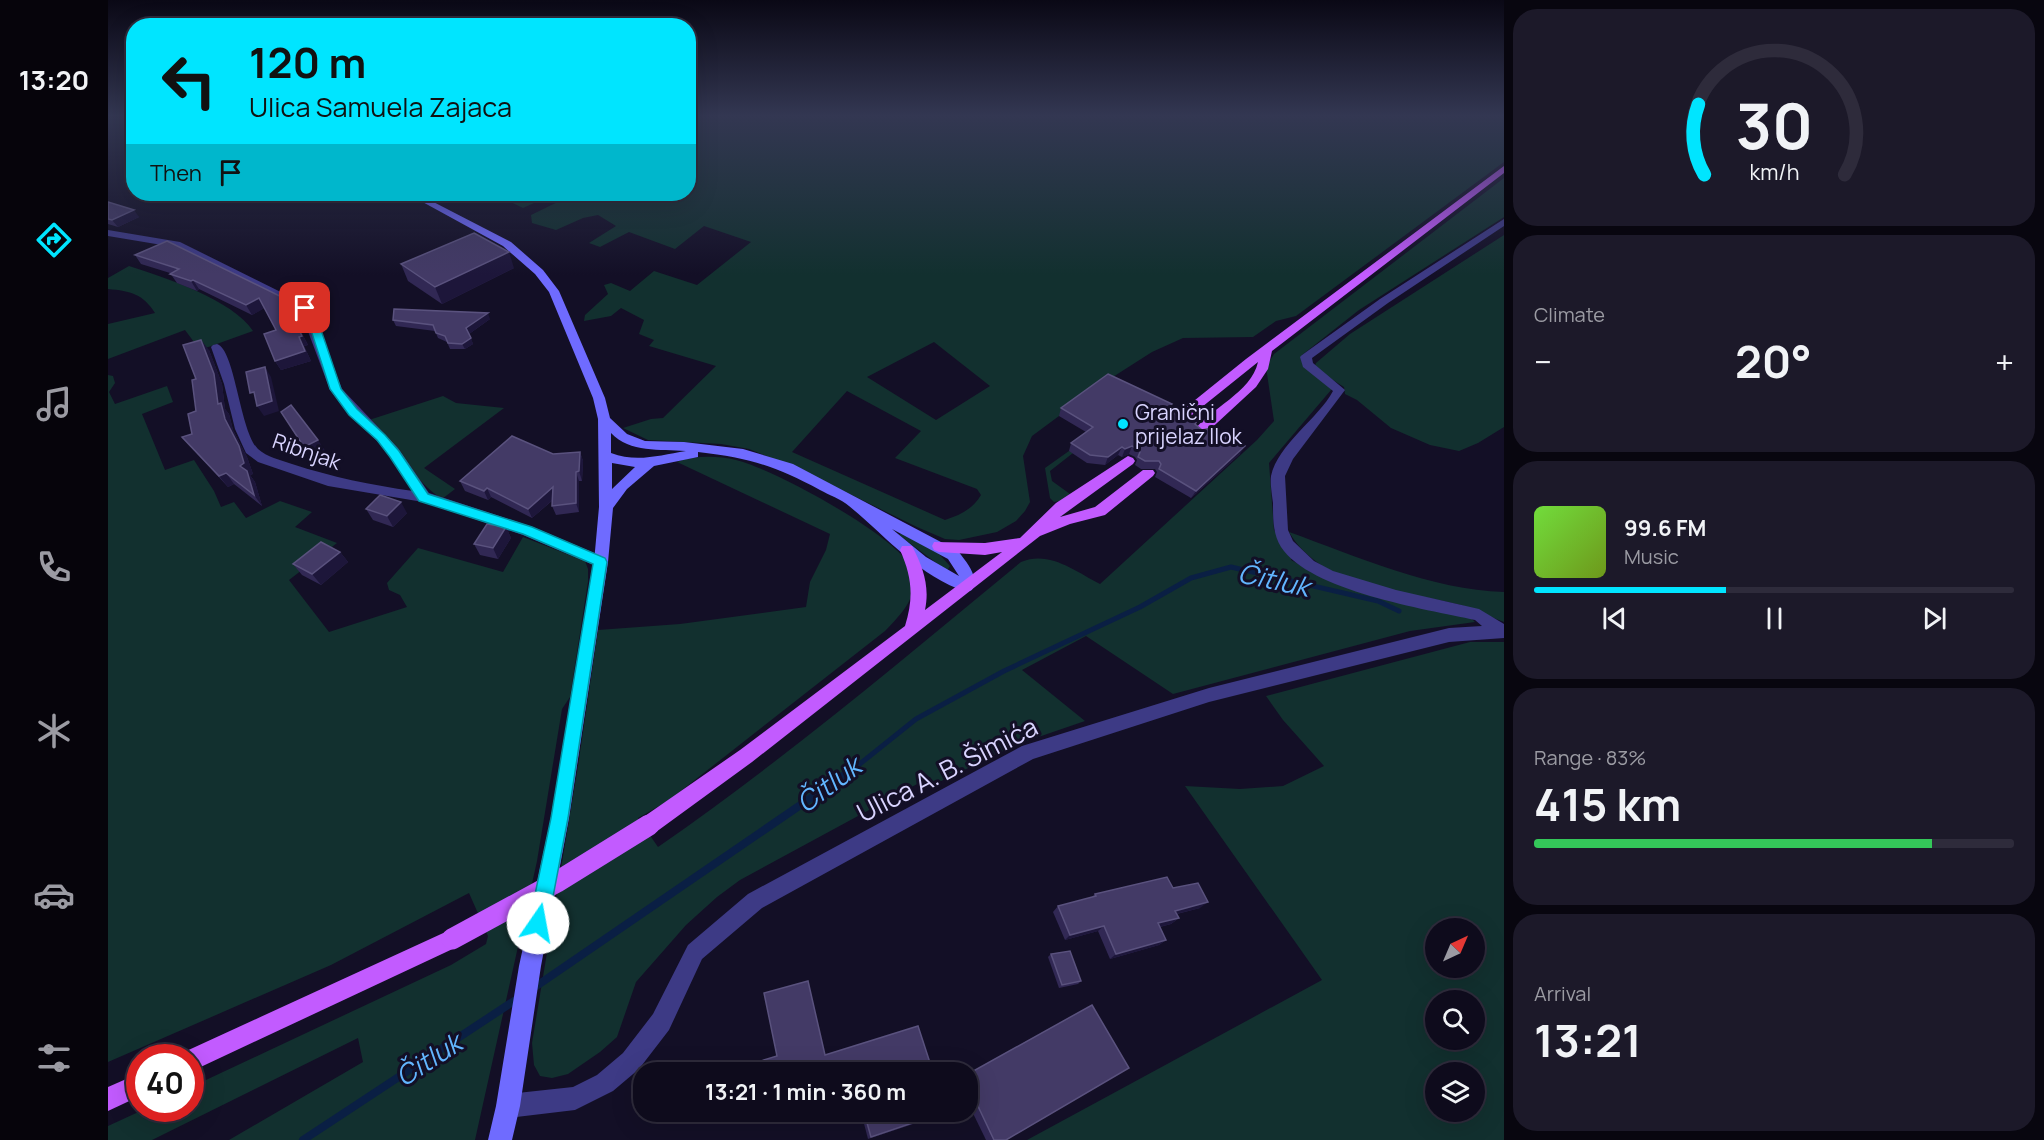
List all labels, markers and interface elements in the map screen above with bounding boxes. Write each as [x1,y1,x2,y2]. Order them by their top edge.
text: 120 m [249,33,366,91]
icon: left [150,42,228,120]
text: 13:20 [19,61,89,98]
text: 30 [1735,82,1813,168]
text: Ulica Samuela Zajaca [249,88,512,125]
icon: arrive [214,156,247,189]
text: km/h [1749,157,1799,186]
text: Then [150,158,202,188]
icon: directions [33,219,75,261]
pin [279,282,330,333]
icon: arrive [288,291,321,324]
text: Climate [1534,301,1605,328]
text: 20° [1735,330,1812,392]
text: − [1534,339,1552,384]
text: + [1995,339,2014,384]
icon: music [33,383,75,425]
place label: Granični prijelaz Ilok [1135,398,1243,450]
marker: Granični prijelaz Ilok [1116,417,1130,431]
street label: Ribnjak [269,426,345,476]
text: 99.6 FM [1624,513,1706,543]
text: Music [1624,543,1679,570]
icon: phone [33,546,75,588]
water label: Čitluk [1235,553,1317,605]
icon: previous [1598,602,1631,635]
icon: pause [1758,602,1791,635]
icon: next [1918,602,1951,635]
street label: Ulica A. B. Šimića [850,708,1044,830]
icon: climate [33,710,75,752]
text: Range · 83% [1534,744,1646,771]
water label: Čitluk [788,745,871,820]
text: 415 km [1534,773,1681,835]
icon: car [33,874,75,916]
position arrow [506,891,570,955]
north arrow [1425,918,1485,978]
map controls [1425,918,1485,1122]
text: Arrival [1534,980,1591,1007]
button: search [1425,990,1485,1050]
text: 13:21 [1534,1009,1642,1071]
water label: Čitluk [388,1022,471,1094]
icon: filters [33,1037,75,1079]
speed limit sign: 40 [126,1044,204,1122]
button: layers [1425,1062,1485,1122]
text: 13:21 · 1 min · 360 m [705,1077,906,1107]

